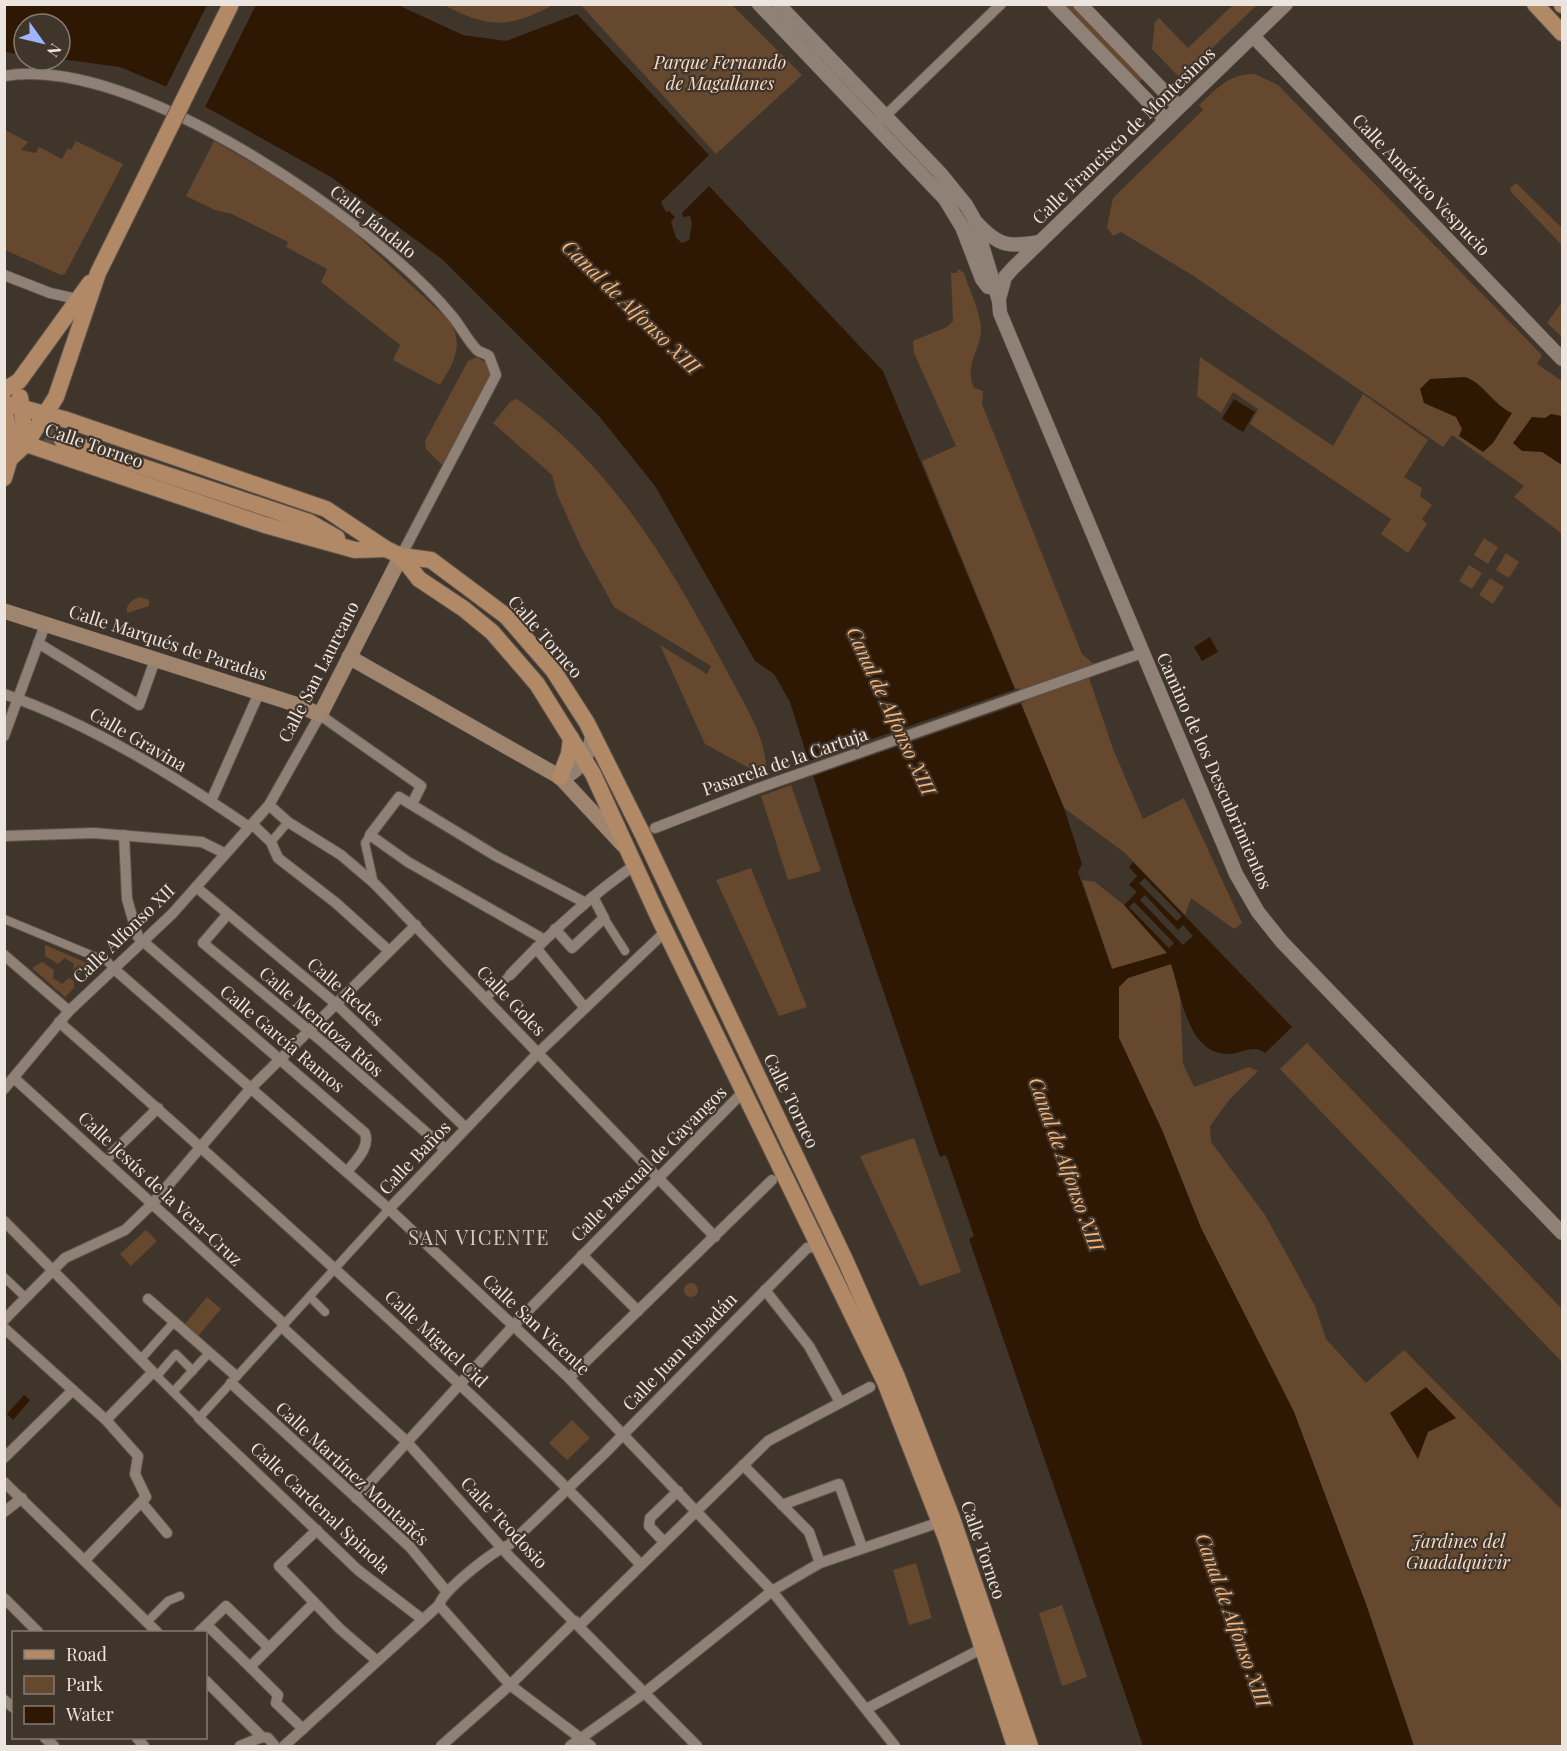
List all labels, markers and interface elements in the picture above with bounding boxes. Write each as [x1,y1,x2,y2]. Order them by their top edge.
north arrow [12,12,72,72]
text: N [43,40,67,62]
street label: Calle Francisco de Montesinos [1027,41,1220,229]
park label: Parque Fernando de Magallanes [653,50,786,95]
street label: Calle Américo Vespucio [1347,108,1496,261]
street label: Calle Jándalo [325,179,422,264]
water label: Canal de Alfonso XIII [557,233,709,381]
street label: Calle Torneo [42,417,147,473]
street label: Calle Torneo [503,590,589,683]
street label: Calle San Laureano [272,597,364,746]
street label: Calle Marqués de Paradas [66,599,271,685]
water label: Canal de Alfonso XIII [841,622,944,801]
street label: Camino de los Descubrimientos [1152,648,1278,893]
street label: Calle Gravina [86,702,191,777]
street label: Pasarela de la Cartuja [699,721,871,801]
street label: Calle Alfonso XII [67,878,179,988]
street label: Calle Redes [303,952,389,1031]
street label: Calle Goles [472,960,551,1041]
street label: Calle Mendoza Ríos [254,961,389,1082]
street label: Calle García Ramos [215,979,350,1098]
street label: Calle Torneo [759,1049,825,1152]
water label: Canal de Alfonso XIII [1023,1073,1112,1256]
street label: Calle Pascual de Gayangos [565,1080,732,1247]
street label: Calle Jesús de la Vera-Cruz [73,1106,248,1271]
street label: Calle Baños [373,1115,456,1199]
district label: SAN VICENTE [408,1223,550,1250]
street label: Calle San Vicente [478,1268,596,1380]
street label: Calle Miguel Cid [380,1284,494,1393]
street label: Calle Juan Rabadán [617,1287,742,1415]
street label: Calle Martínez Montañés [271,1396,435,1551]
street label: Calle Cardenal Spinola [246,1436,396,1578]
street label: Calle Teodosio [456,1471,554,1574]
street label: Calle Torneo [956,1497,1012,1602]
water label: Canal de Alfonso XIII [1190,1529,1279,1712]
park label: Jardines del Guadalquivir [1406,1529,1511,1574]
legend [12,1631,207,1739]
text: Road [66,1642,107,1666]
text: Park [66,1672,103,1696]
text: Water [65,1702,114,1726]

